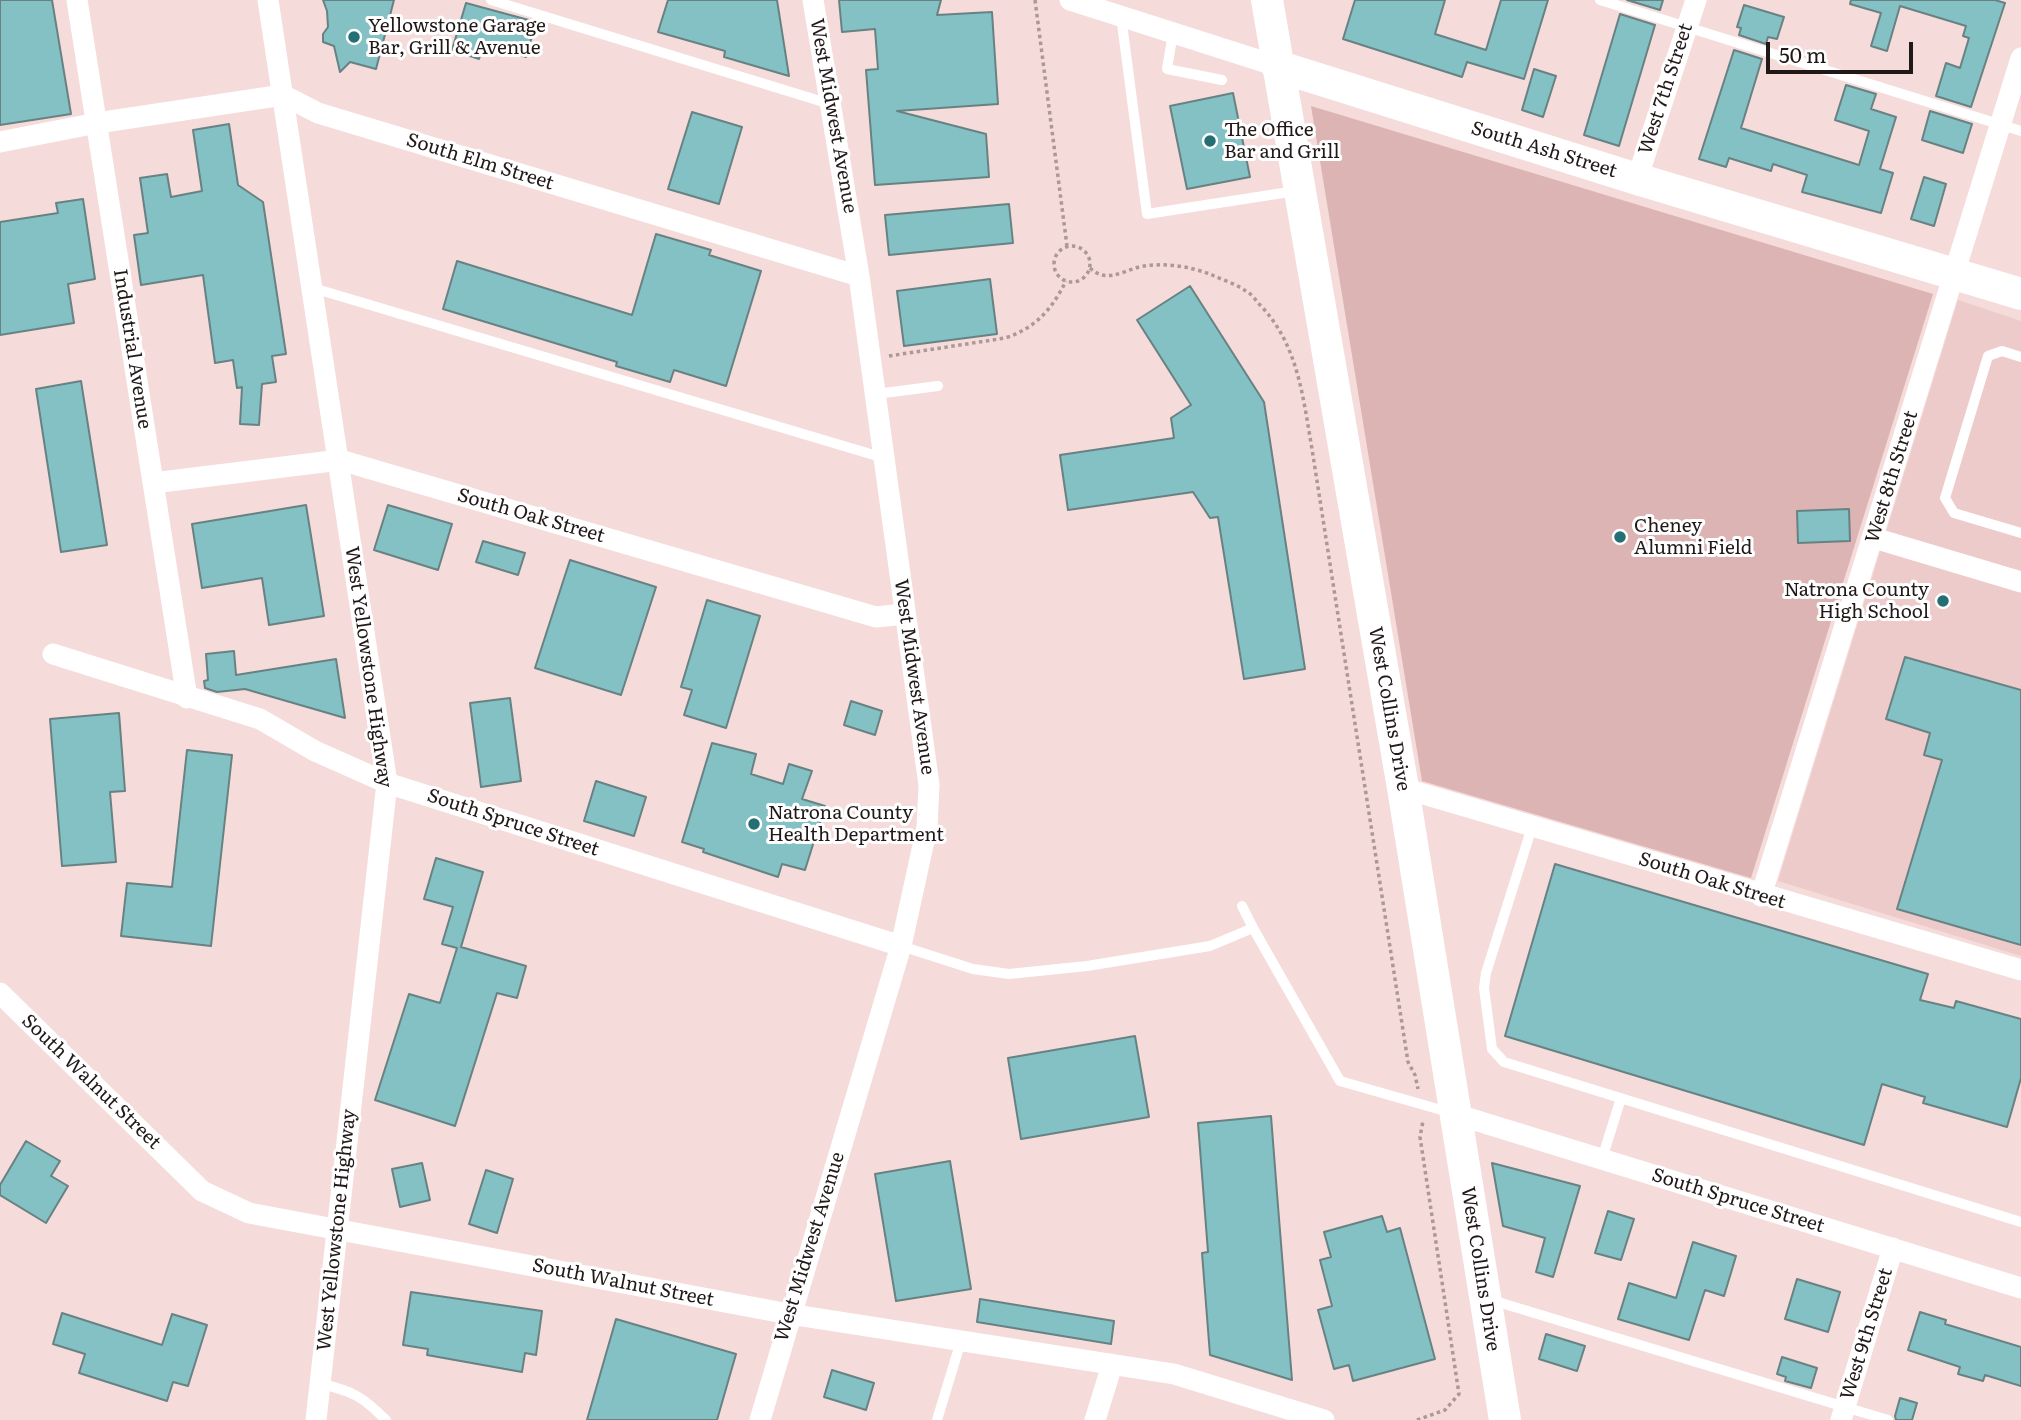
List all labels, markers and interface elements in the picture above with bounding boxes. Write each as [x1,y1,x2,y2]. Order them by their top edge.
place label: Yellowstone Garage Bar, Grill & Avenue [368,15,546,59]
street label: West Midwest Avenue [805,17,861,215]
street label: West 7th Street [1634,21,1698,157]
scale bar [1769,28,1916,72]
marker: Yellowstone Garage Bar, Grill & Avenue [346,29,362,45]
text: 50 m [1779,38,1826,69]
street label: South Ash Street [1468,117,1620,183]
place label: The Office Bar and Grill [1224,119,1340,163]
street label: South Elm Street [404,129,556,195]
marker: The Office Bar and Grill [1202,133,1218,149]
street label: Industrial Avenue [108,267,156,431]
street label: West 8th Street [1861,408,1923,546]
street label: South Oak Street [455,484,607,548]
place label: Cheney Alumni Field [1634,515,1752,559]
marker: Cheney Alumni Field [1612,529,1628,545]
street label: West Yellowstone Highway [340,545,396,789]
street label: West Midwest Avenue [889,578,939,776]
place label: Natrona County High School [1784,579,1929,623]
marker: Natrona County High School [1935,593,1951,609]
street label: West Collins Drive [1363,625,1415,793]
street label: South Spruce Street [424,784,602,862]
place label: Natrona County Health Department [768,802,944,846]
marker: Natrona County Health Department [746,816,762,832]
street label: South Oak Street [1636,848,1788,914]
street label: South Walnut Street [17,1010,165,1154]
street label: West Yellowstone Highway [313,1108,361,1352]
street label: West Midwest Avenue [770,1149,850,1345]
street label: South Spruce Street [1649,1164,1827,1238]
street label: West Collins Drive [1456,1185,1504,1353]
street label: South Walnut Street [530,1254,716,1312]
street label: West 9th Street [1836,1265,1898,1403]

